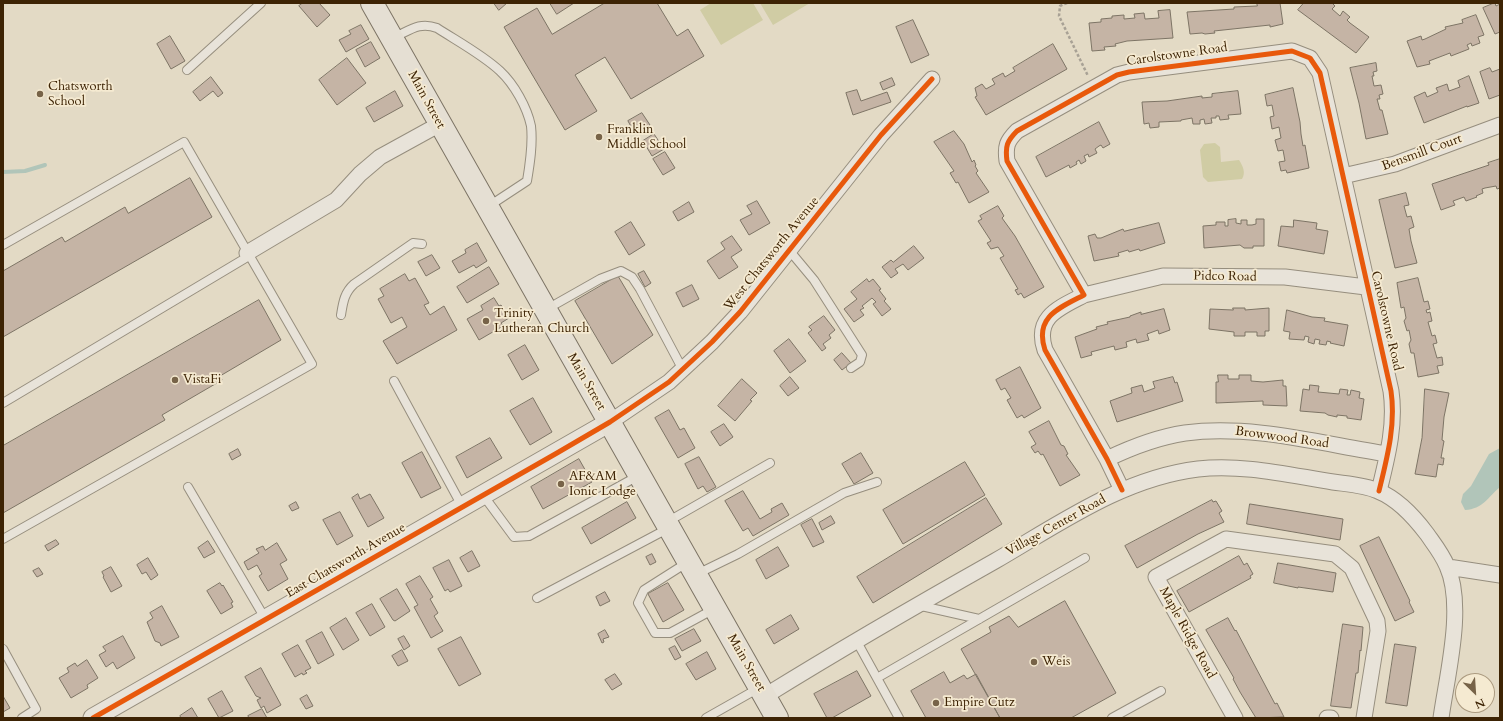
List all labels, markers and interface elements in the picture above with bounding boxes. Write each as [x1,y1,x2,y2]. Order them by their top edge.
street label: Carolstowne Road [1125,40,1229,70]
street label: Main Street [404,68,448,132]
place label: Chatsworth School [48,79,113,110]
marker: Chatsworth School [35,89,45,99]
place label: Franklin Middle School [607,122,686,153]
street label: Bensmill Court [1380,131,1464,175]
marker: Franklin Middle School [594,132,604,142]
street label: West Chatsworth Avenue [721,194,823,314]
street label: Pidco Road [1193,269,1257,285]
street label: Carolstowne Road [1367,270,1405,372]
place label: Trinity Lutheran Church [494,306,589,337]
marker: Trinity Lutheran Church [481,316,491,326]
street label: Main Street [563,351,609,413]
place label: VistaFi [183,372,221,388]
marker: VistaFi [170,375,180,385]
street label: Browwood Road [1234,424,1330,452]
place label: AF&AM Ionic Lodge [569,469,636,500]
marker: AF&AM Ionic Lodge [556,479,566,489]
street label: Village Center Road [1003,492,1109,560]
street label: East Chatsworth Avenue [283,520,409,602]
street label: Maple Ridge Road [1155,584,1219,682]
street label: Main Street [723,632,769,694]
place label: Weis [1042,654,1070,670]
marker: Weis [1029,657,1039,667]
north arrow [1455,673,1495,713]
place label: Empire Cutz [944,695,1015,711]
text: N [1472,695,1487,712]
marker: Empire Cutz [931,698,941,708]

